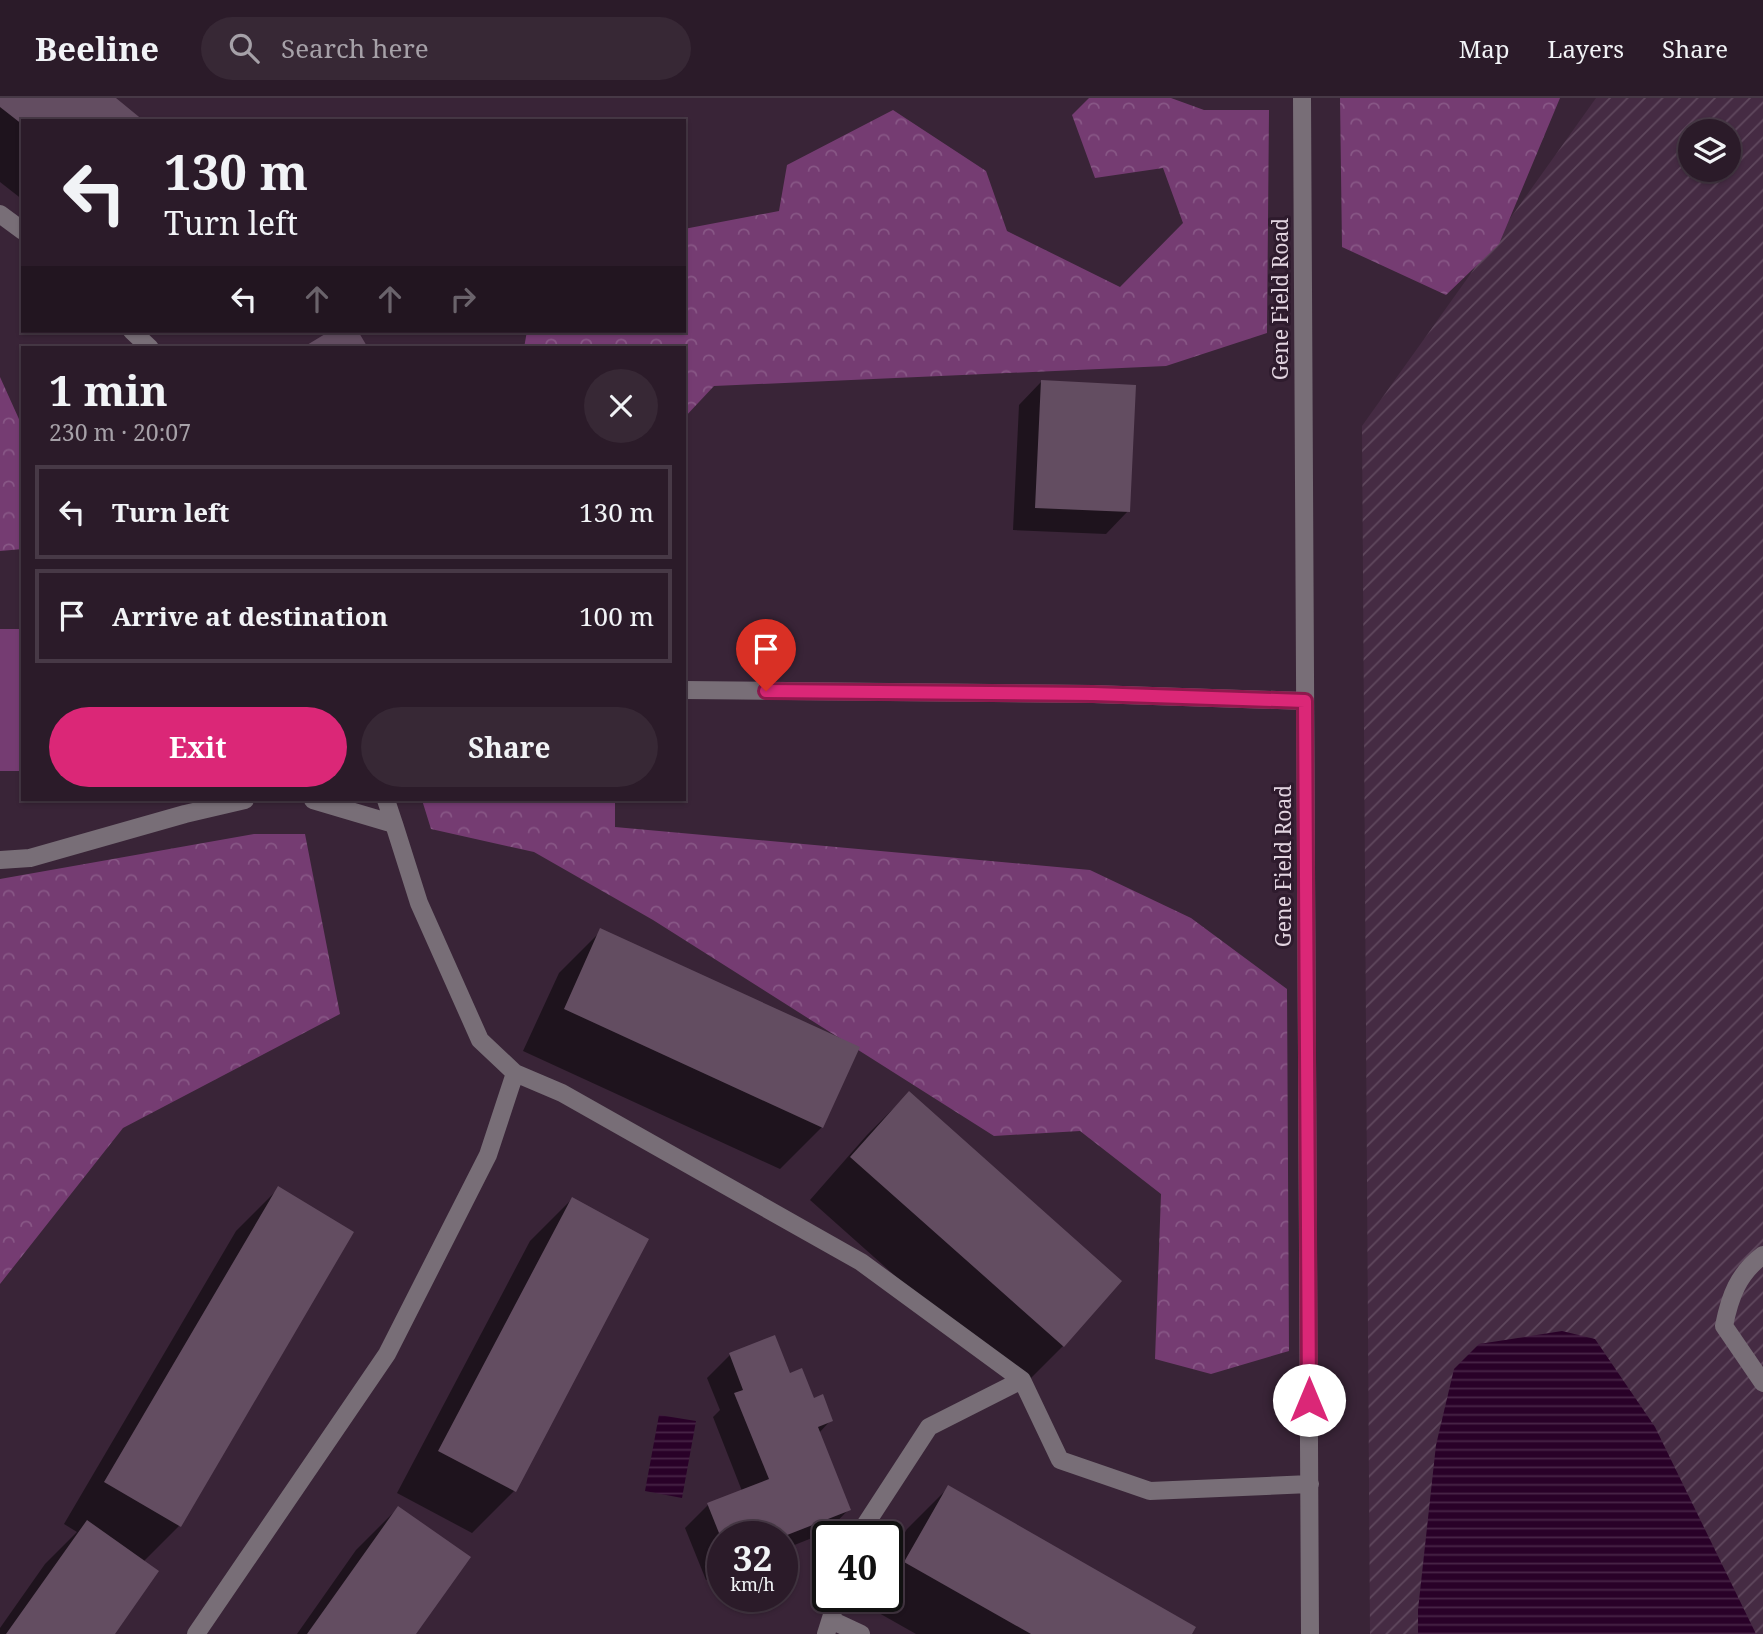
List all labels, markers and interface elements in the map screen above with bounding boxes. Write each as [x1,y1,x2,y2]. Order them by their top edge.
search box [201,17,691,80]
text: Beeline [35,26,159,71]
icon: search [225,29,263,67]
text: Search here [281,30,429,66]
text: Map [1459,32,1510,65]
text: Layers [1548,32,1624,65]
text: Share [1662,32,1728,65]
map controls [1678,119,1741,182]
button: layers [1678,119,1741,182]
text: 130 m [164,138,308,204]
icon: left [49,147,140,238]
text: Turn left [164,201,298,244]
street label: Gene Field Road [1266,218,1294,380]
icon: left [225,280,263,318]
icon: ahead [298,280,336,318]
icon: ahead [371,280,409,318]
icon: right [444,280,482,318]
text: 1 min [49,361,168,418]
button: close [584,369,658,443]
text: 230 m · 20:07 [49,416,191,448]
icon: left [53,493,91,531]
text: Turn left [112,494,229,530]
text: 130 m [579,494,654,530]
icon: arrive [53,597,91,635]
text: Arrive at destination [112,598,388,634]
text: 100 m [579,598,654,634]
pin [736,619,796,691]
icon: arrive [747,630,785,668]
button: Exit [49,707,347,787]
button: Share [361,707,658,787]
street label: Gene Field Road [1269,785,1297,947]
position arrow [1272,1363,1346,1437]
speed limit sign: 40 [812,1521,903,1612]
text: 32 [733,1534,772,1581]
text: km/h [730,1572,775,1596]

